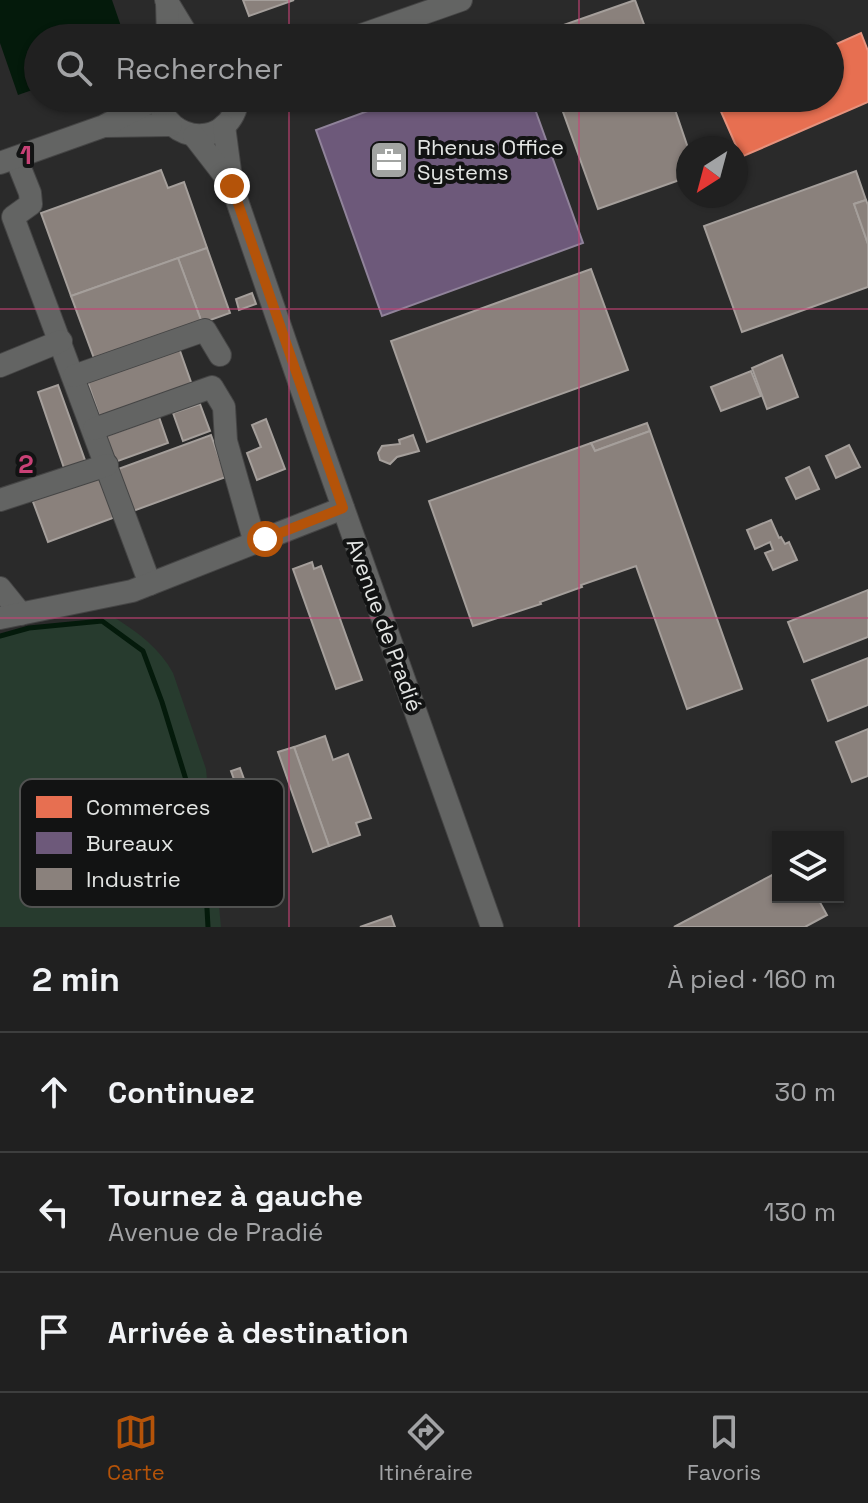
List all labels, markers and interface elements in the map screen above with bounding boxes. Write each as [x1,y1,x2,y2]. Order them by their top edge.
search box [24,24,844,112]
icon: search [52,46,96,90]
text: Rechercher [116,49,283,88]
place label: Rhenus Office Systems [417,133,564,186]
north arrow [676,136,748,208]
text: 1 [20,138,32,172]
office icon: Rhenus Office Systems [368,139,410,181]
route end [214,168,250,204]
text: 2 [18,447,34,481]
route start [247,521,283,557]
street label: Avenue de Pradié [341,535,429,715]
legend [20,779,284,907]
text: Commerces [86,793,210,821]
text: Bureaux [86,829,174,857]
map controls [772,831,844,903]
button: layers [772,831,844,903]
text: Industrie [86,865,181,893]
text: 2 min [32,958,120,1001]
text: À pied · 160 m [667,962,836,996]
icon: ahead [32,1070,76,1114]
text: Continuez [108,1073,255,1112]
text: 30 m [775,1075,836,1109]
text: Tournez à gauche [108,1176,363,1215]
icon: left [32,1190,76,1234]
text: 130 m [764,1195,836,1229]
text: Avenue de Pradié [108,1215,323,1249]
icon: arrive [32,1310,76,1354]
text: Arrivée à destination [108,1313,409,1352]
tab: Carte [107,1410,165,1486]
tab: Itinéraire [379,1410,473,1486]
tab: Favoris [687,1410,761,1486]

